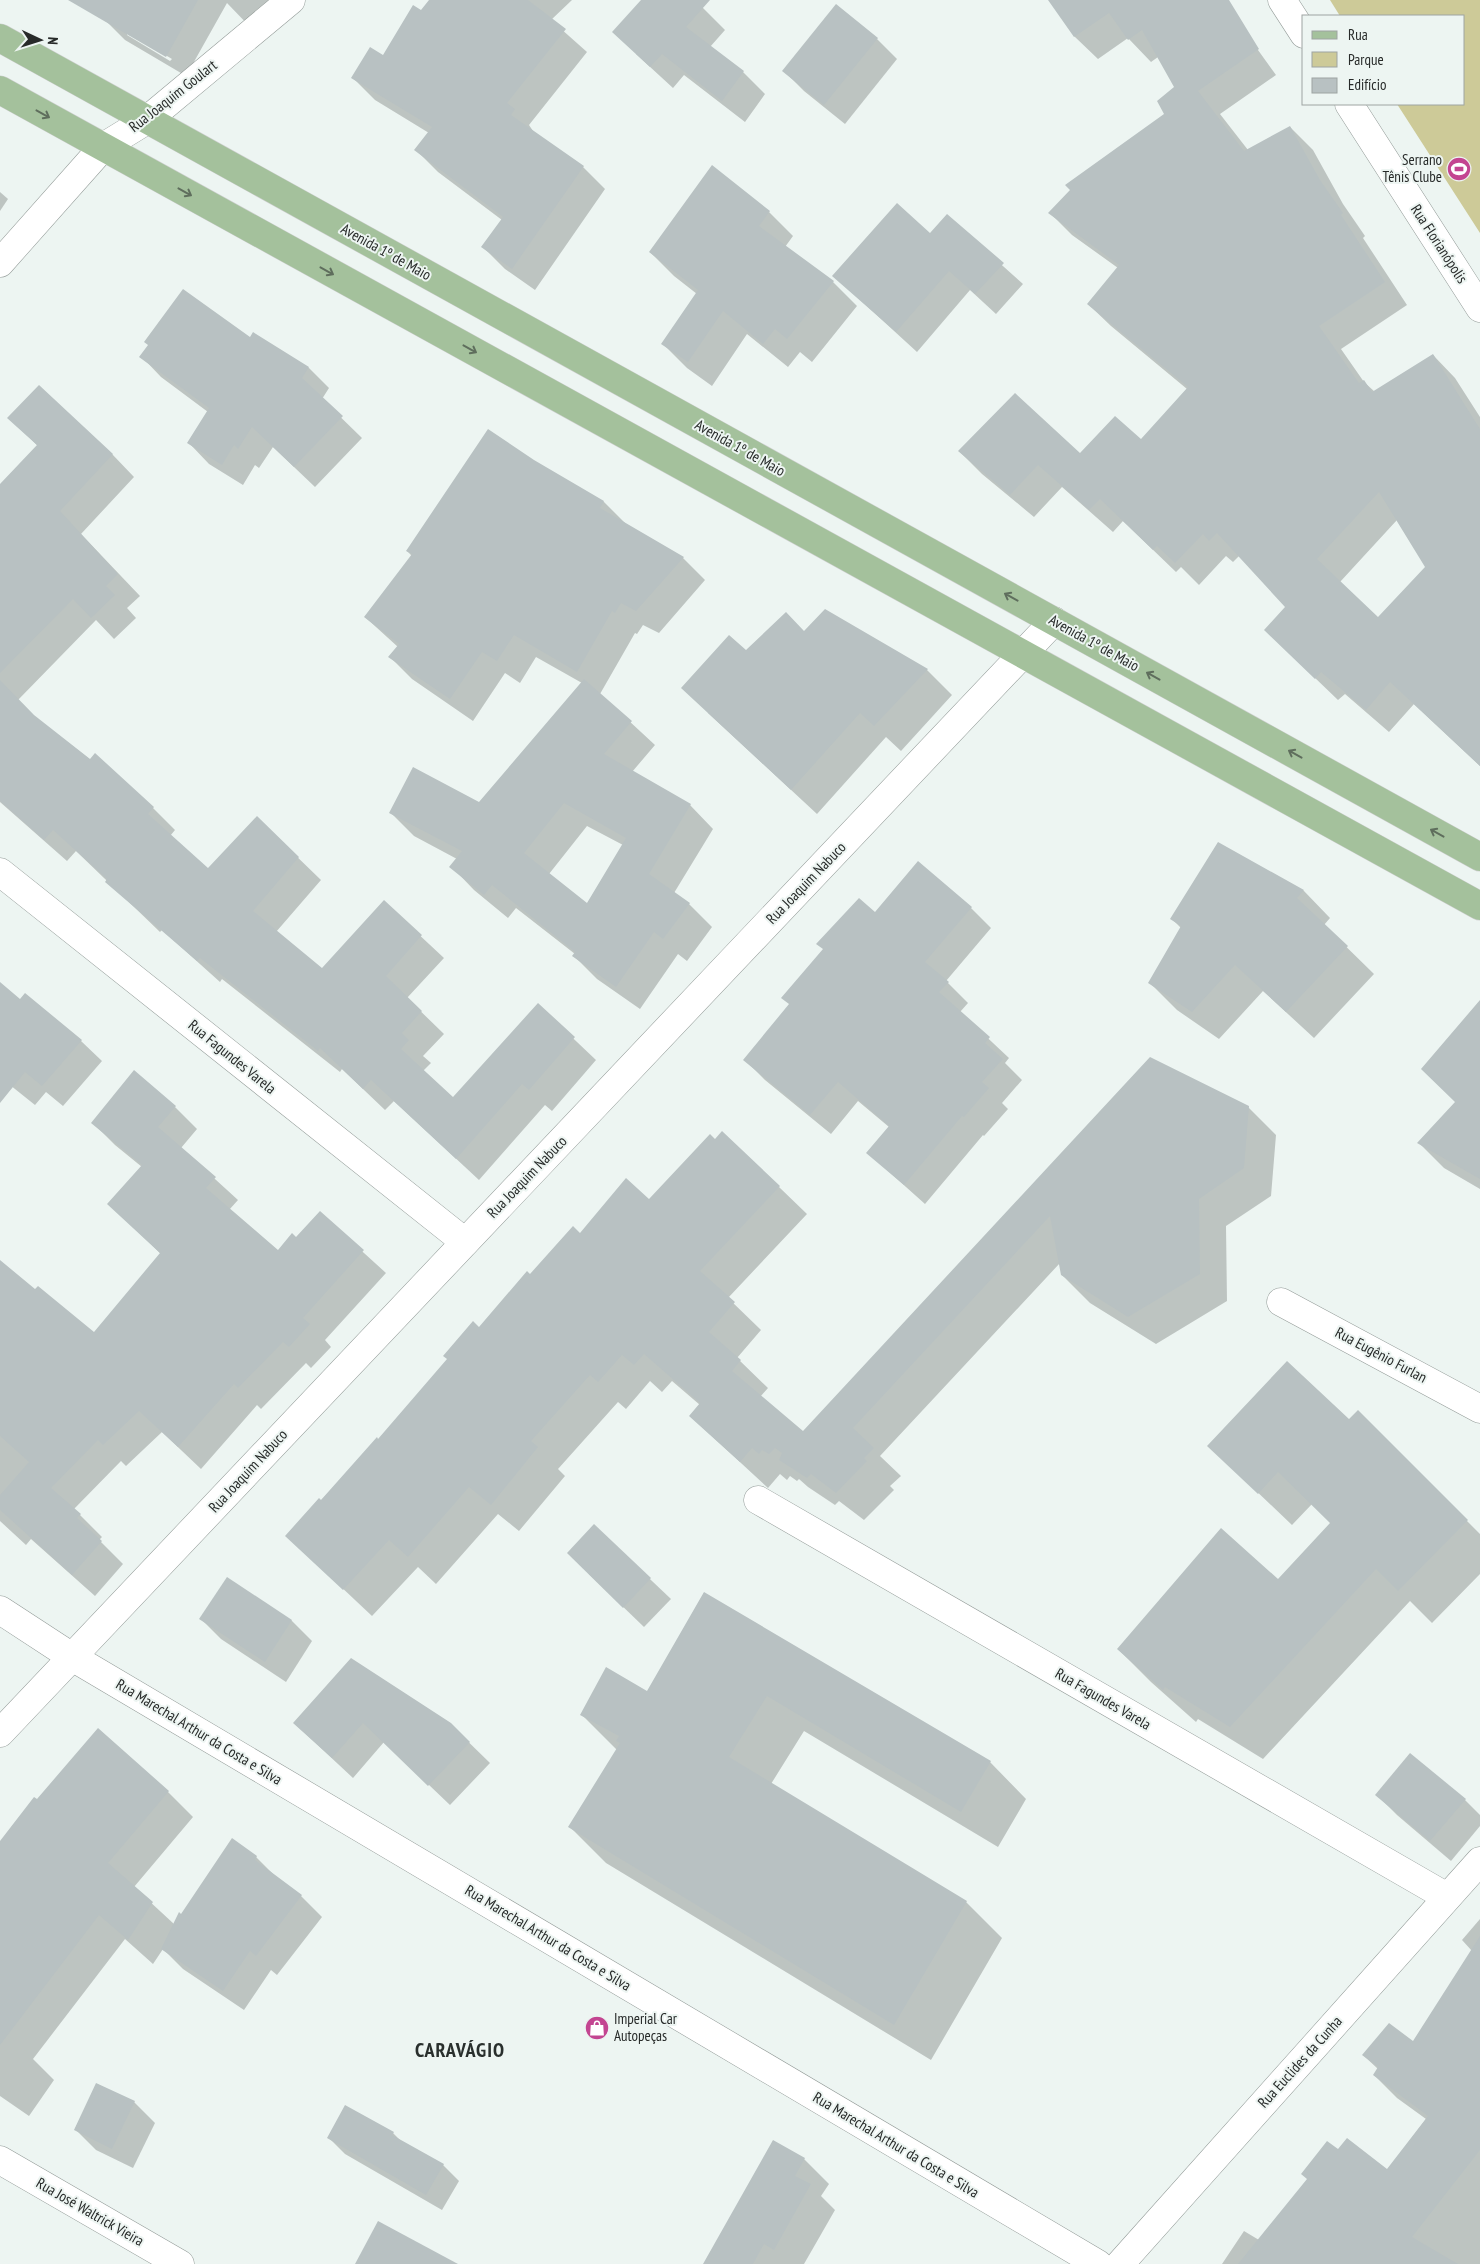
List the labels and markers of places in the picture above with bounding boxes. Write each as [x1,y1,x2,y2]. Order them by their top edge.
place label: Serrano Tênis Clube [1383,150,1442,186]
sports icon: Serrano Tênis Clube [1446,156,1472,182]
place label: Imperial Car Autopeças [614,2009,678,2045]
shop icon: Imperial Car Autopeças [584,2015,610,2041]

